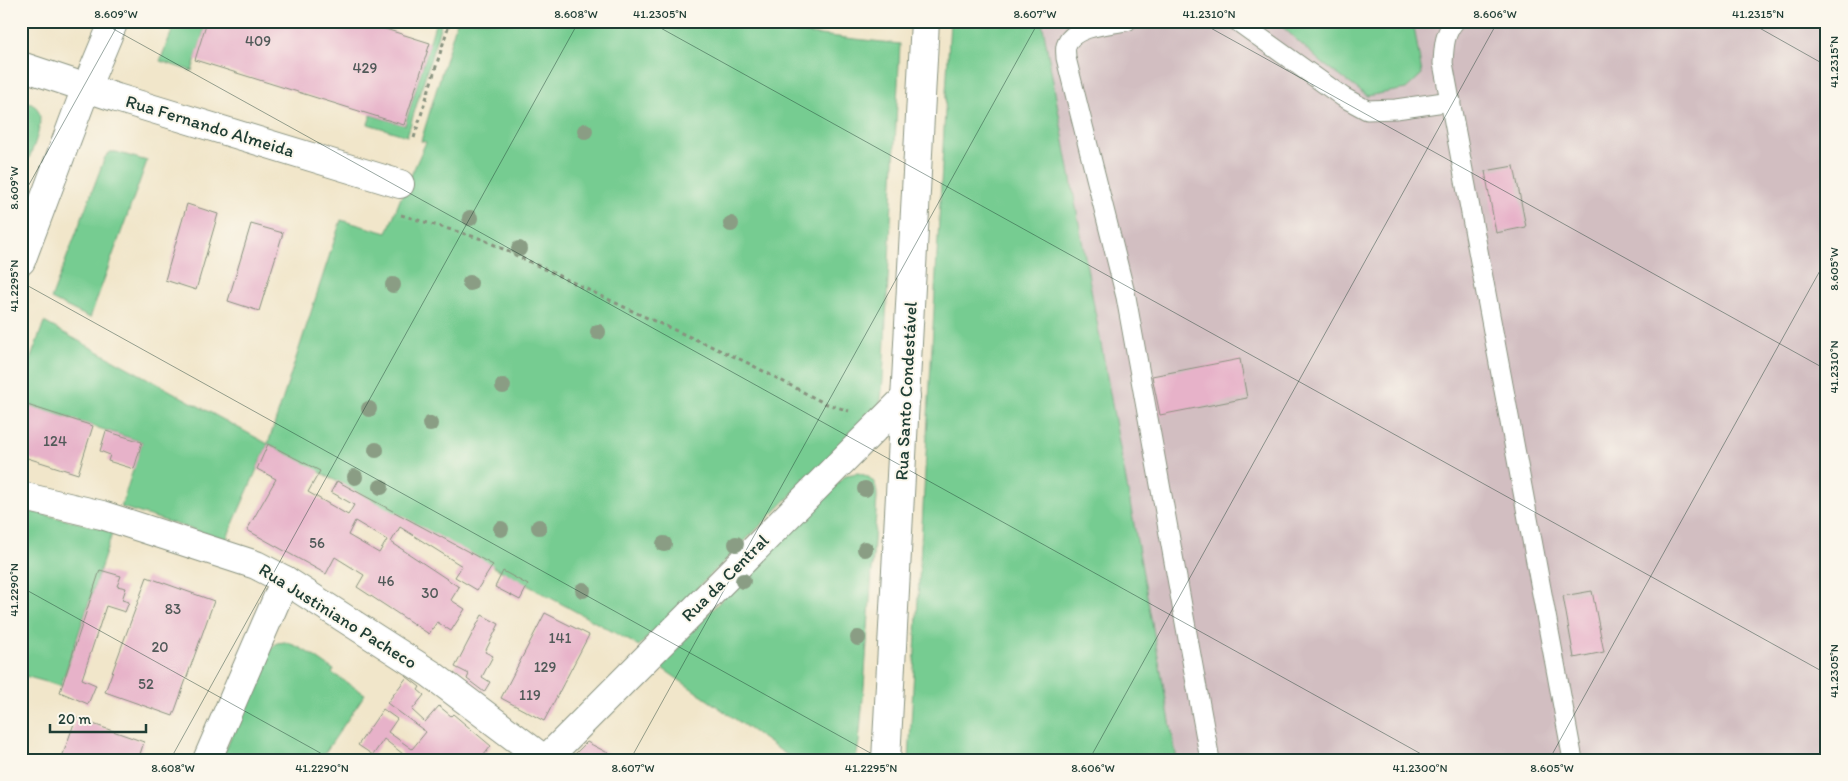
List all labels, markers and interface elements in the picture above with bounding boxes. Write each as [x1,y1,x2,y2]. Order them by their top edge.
text: 8.609°W [94,7,138,21]
text: 8.608°W [554,7,598,21]
text: 41.2305°N [633,7,687,21]
text: 8.607°W [1013,7,1057,21]
text: 41.2310°N [1182,7,1236,21]
text: 8.606°W [1473,7,1517,21]
text: 41.2315°N [1732,7,1784,21]
house number: 409 [245,32,271,50]
text: 41.2315°N [1827,36,1841,88]
house number: 429 [353,59,378,77]
street label: Rua Fernando Almeida [123,90,297,162]
text: 8.609°W [7,166,21,210]
text: 8.605°W [1827,247,1841,291]
text: 41.2295°N [7,260,21,312]
street label: Rua Santo Condestável [890,301,922,481]
text: 41.2310°N [1827,340,1841,394]
house number: 124 [43,432,67,450]
street label: Rua da Central [677,530,773,626]
house number: 56 [309,534,325,552]
street label: Rua Justiniano Pacheco [255,558,421,674]
text: 41.2290°N [7,563,21,617]
house number: 46 [378,572,395,590]
house number: 30 [421,584,439,602]
house number: 83 [165,600,181,618]
house number: 141 [549,629,572,647]
house number: 20 [151,638,169,656]
text: 41.2305°N [1827,644,1841,698]
house number: 129 [534,658,556,676]
house number: 52 [138,675,154,693]
house number: 119 [519,686,541,704]
scale bar [50,701,146,733]
text: 20 m [58,710,92,728]
text: 8.608°W [151,761,195,775]
text: 41.2290°N [295,761,349,775]
text: 8.607°W [611,761,655,775]
text: 41.2295°N [845,761,897,775]
text: 8.606°W [1071,761,1115,775]
text: 41.2300°N [1392,761,1448,775]
text: 8.605°W [1530,761,1574,775]

